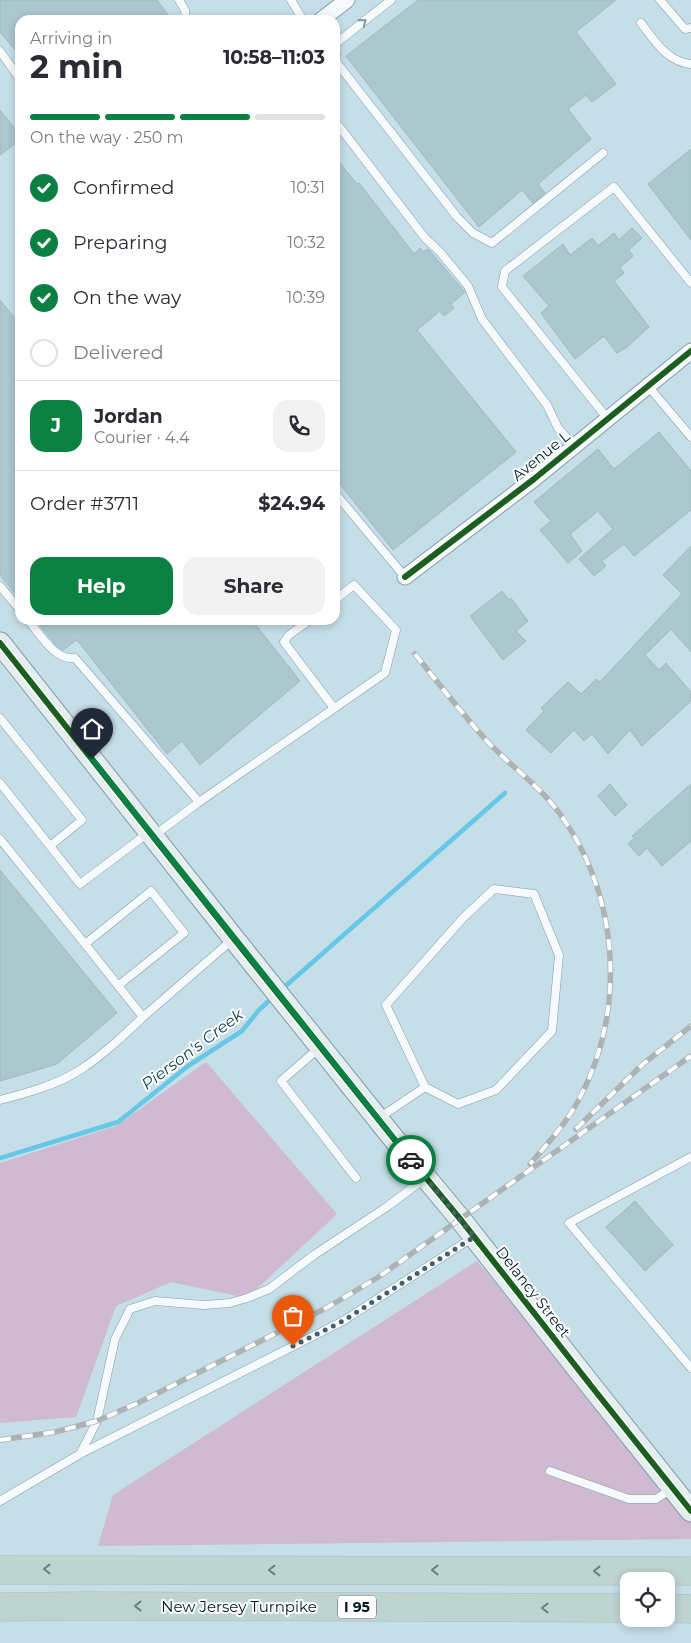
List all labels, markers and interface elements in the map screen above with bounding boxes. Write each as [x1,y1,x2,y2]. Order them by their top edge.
one-way arrow [357,20,366,28]
text: Arriving in [30,29,112,48]
text: 10:58–11:03 [223,46,325,69]
text: 2 min [30,47,123,86]
text: On the way · 250 m [30,128,183,147]
icon: check [30,174,58,202]
text: Confirmed [73,176,174,199]
text: 10:31 [290,178,325,197]
icon: check [30,229,58,257]
text: Preparing [73,231,168,254]
text: 10:32 [287,233,325,252]
icon: check [30,284,58,312]
text: On the way [73,286,181,309]
text: 10:39 [286,288,325,307]
text: Delivered [73,341,164,364]
button: phone [273,400,325,452]
text: Jordan [94,405,163,428]
text: J [51,414,61,437]
street label: Avenue L [508,426,574,485]
text: Courier · 4.4 [94,428,190,447]
text: Order #3711 [30,492,139,515]
text: $24.94 [258,492,325,515]
button: Help [30,557,173,615]
button: Share [183,557,325,615]
pin [71,708,113,759]
icon: home [78,715,106,743]
water label: Pierson's Creek [138,1004,248,1094]
courier [386,1135,436,1185]
icon: car [397,1146,425,1174]
street label: Delancy Street [492,1242,575,1341]
pin [272,1295,314,1346]
icon: bag [279,1302,307,1330]
one-way arrow [42,1564,50,1574]
one-way arrow [268,1565,276,1575]
one-way arrow [430,1565,438,1575]
one-way arrow [593,1566,600,1576]
map controls [620,1572,675,1627]
button: locate [620,1572,675,1627]
road number: I 95 [338,1595,376,1618]
street label: New Jersey Turnpike [161,1597,317,1616]
one-way arrow [133,1601,141,1611]
one-way arrow [541,1603,548,1613]

